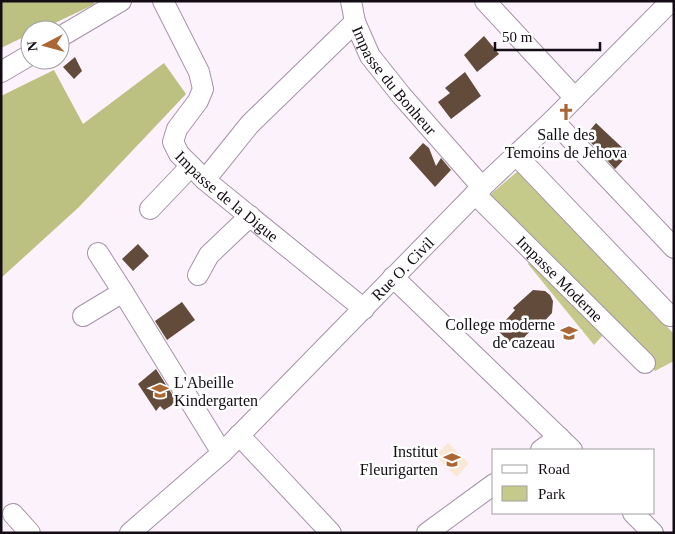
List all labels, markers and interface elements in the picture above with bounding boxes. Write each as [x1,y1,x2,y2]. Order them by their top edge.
north arrow [20,20,70,70]
scale bar [495,20,600,52]
street label: Impasse du Bonheur [349,23,441,138]
text: 50 m [502,29,533,45]
text: N [25,40,41,52]
church icon: Salle des Temoins de Jehova [556,102,576,122]
place label: Salle des Temoins de Jehova [505,126,627,161]
street label: Impasse de la Digue [172,147,282,245]
street label: Impasse Moderne [514,232,607,325]
street label: Rue O. Civil [368,233,437,303]
place label: College moderne de cazeau [445,316,555,351]
school or university icon: College moderne de cazeau [559,323,579,343]
place label: L'Abeille Kindergarten [174,374,258,410]
school or university icon: L'Abeille Kindergarten [150,381,170,401]
place label: Institut Fleurigarten [360,443,439,479]
legend [492,449,655,514]
school or university icon: Institut Fleurigarten [442,450,462,470]
text: Road [538,461,570,477]
text: Park [538,486,566,502]

